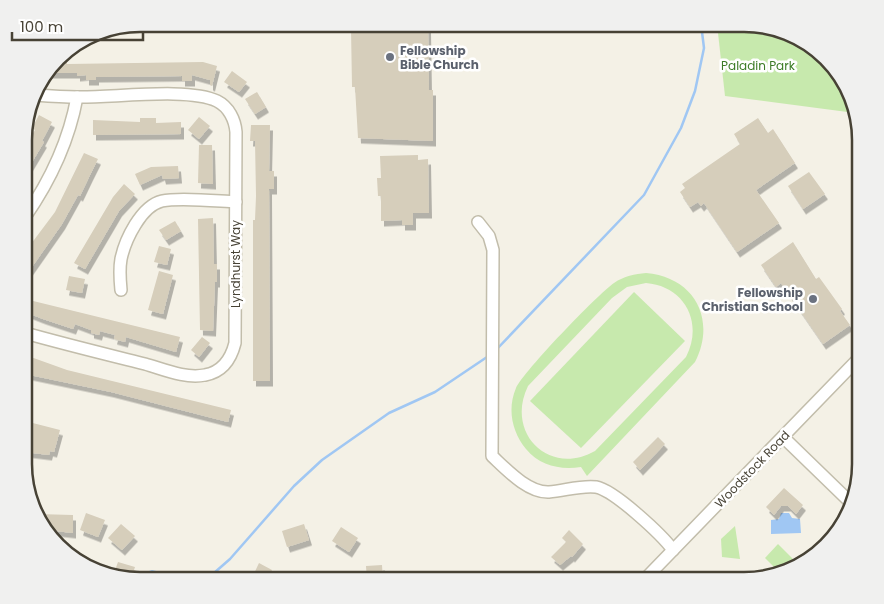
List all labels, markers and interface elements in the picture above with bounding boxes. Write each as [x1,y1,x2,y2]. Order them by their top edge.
scale bar [12,10,144,42]
text: 100 m [20,16,63,37]
place label: Fellowship Bible Church [400,42,479,73]
marker: Fellowship Bible Church [384,51,396,63]
park label: Paladin Park [721,57,796,74]
street label: Lyndhurst Way [227,220,244,308]
place label: Fellowship Christian School [702,284,803,315]
marker: Fellowship Christian School [807,293,819,305]
street label: Woodstock Road [711,427,793,511]

